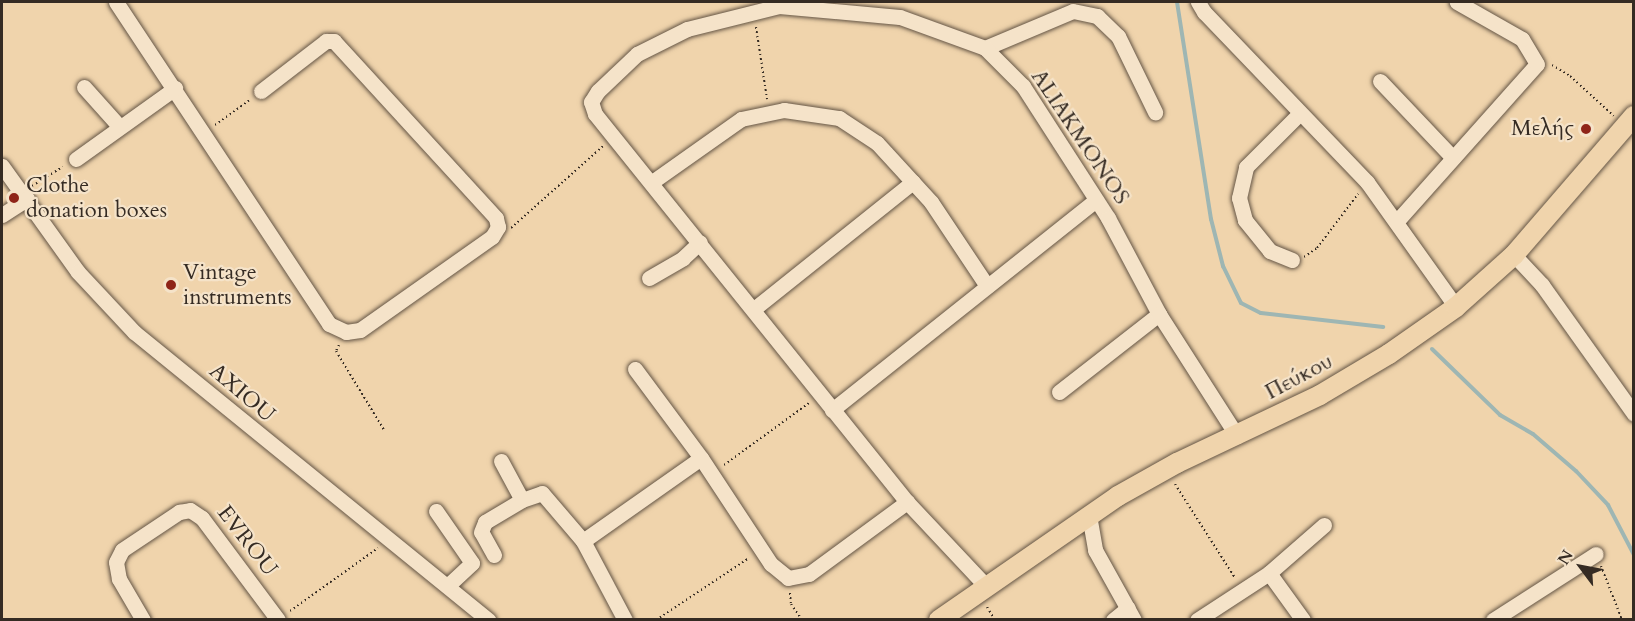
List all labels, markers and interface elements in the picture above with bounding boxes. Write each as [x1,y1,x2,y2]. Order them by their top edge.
street label: ALIAKMONOS [1025,65,1135,209]
place label: Μελής [1511,116,1574,142]
marker: Μελής [1579,122,1593,136]
place label: Clothe donation boxes [26,172,167,224]
marker: Clothe donation boxes [7,191,21,205]
place label: Vintage instruments [183,259,292,310]
marker: Vintage instruments [164,278,178,292]
street label: Πεύκου [1261,348,1337,406]
street label: AXIOU [204,358,280,428]
street label: EVROU [211,501,283,581]
north arrow [1551,537,1611,597]
text: N [1553,546,1579,569]

